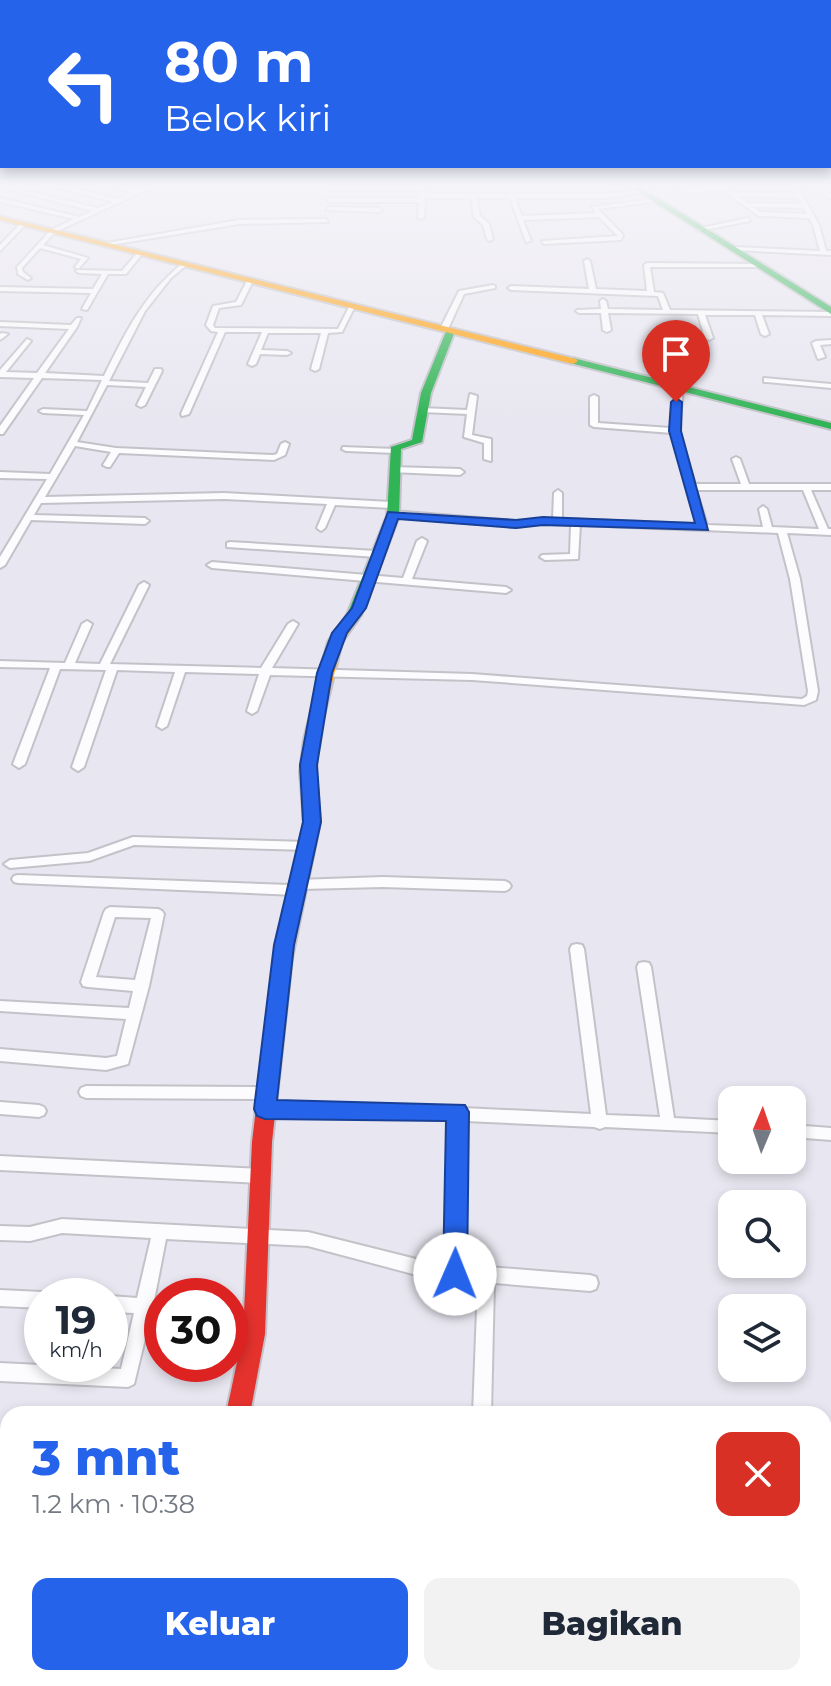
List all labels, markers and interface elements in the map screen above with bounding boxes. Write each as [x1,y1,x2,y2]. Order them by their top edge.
text: 80 m [164,28,314,96]
icon: left [32,32,136,136]
text: Belok kiri [164,96,331,140]
pin [642,320,710,402]
icon: arrive [654,332,698,376]
north arrow [718,1086,806,1174]
map controls [718,1086,806,1382]
button: search [718,1190,806,1278]
position arrow [413,1232,497,1316]
speed limit sign: 30 [144,1278,248,1382]
button: layers [718,1294,806,1382]
text: 19 [55,1295,97,1344]
text: km/h [49,1338,103,1362]
text: 3 mnt [32,1429,180,1487]
button: close [716,1432,800,1516]
text: 1.2 km · 10:38 [32,1488,195,1520]
button: Keluar [32,1578,408,1670]
button: Bagikan [424,1578,800,1670]

